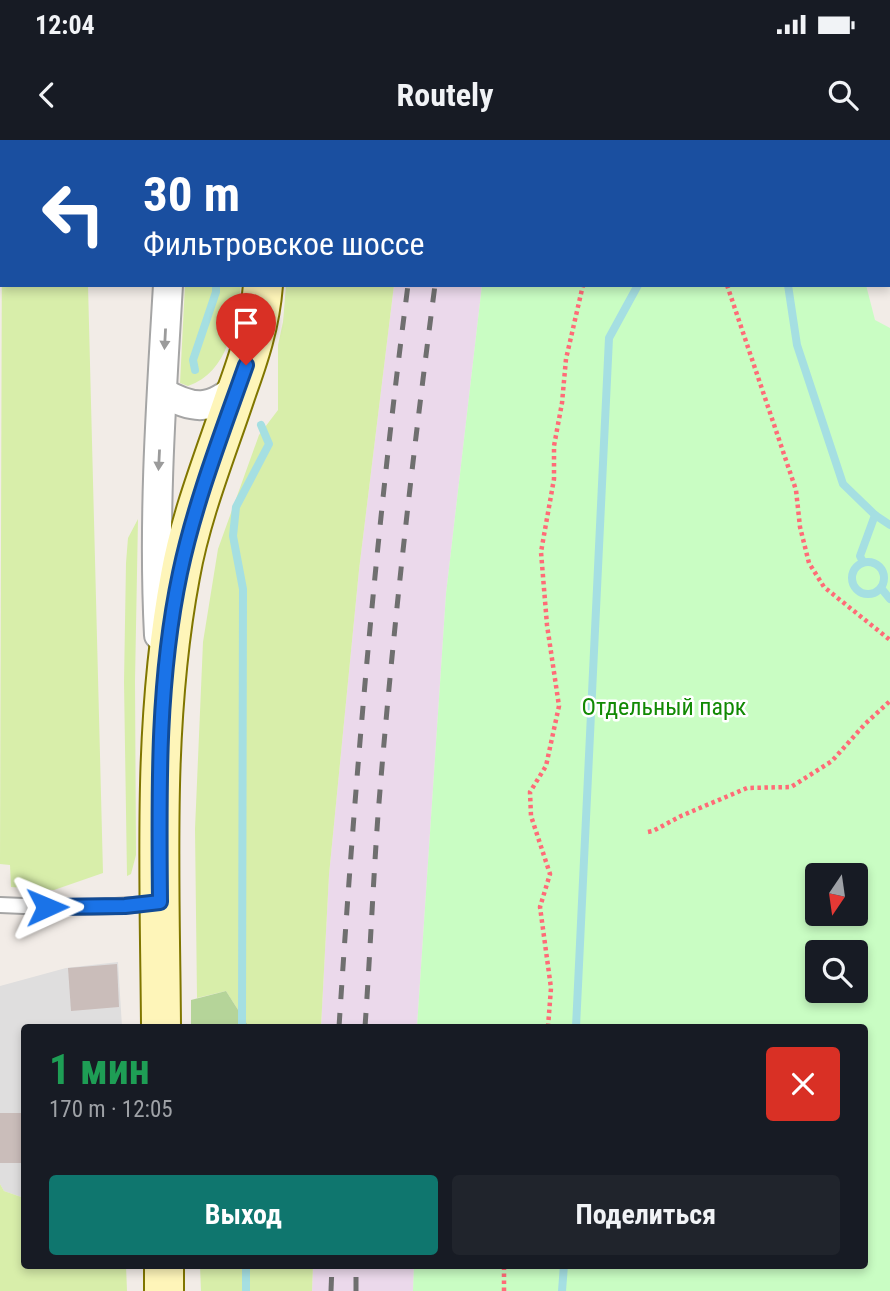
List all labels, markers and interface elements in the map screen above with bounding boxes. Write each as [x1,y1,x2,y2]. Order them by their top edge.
text: 12:04 [35,10,95,40]
icon: back [28,76,66,114]
text: Routely [397,76,493,114]
icon: search [824,76,862,114]
text: 30 m [143,166,240,223]
icon: left [28,168,119,259]
text: Фильтровское шоссе [143,225,424,263]
pin [216,293,276,365]
icon: arrive [227,304,265,342]
one-way arrow [159,328,170,350]
one-way arrow [153,450,164,472]
park label: Отдельный парк [582,693,747,721]
north arrow [805,863,868,926]
map controls [805,863,868,1003]
position arrow [10,870,84,944]
button: search [805,940,868,1003]
text: 1 мин [49,1045,150,1094]
button: close [766,1047,840,1121]
text: 170 m · 12:05 [49,1096,173,1123]
button: Выход [49,1175,438,1255]
button: Поделиться [452,1175,840,1255]

